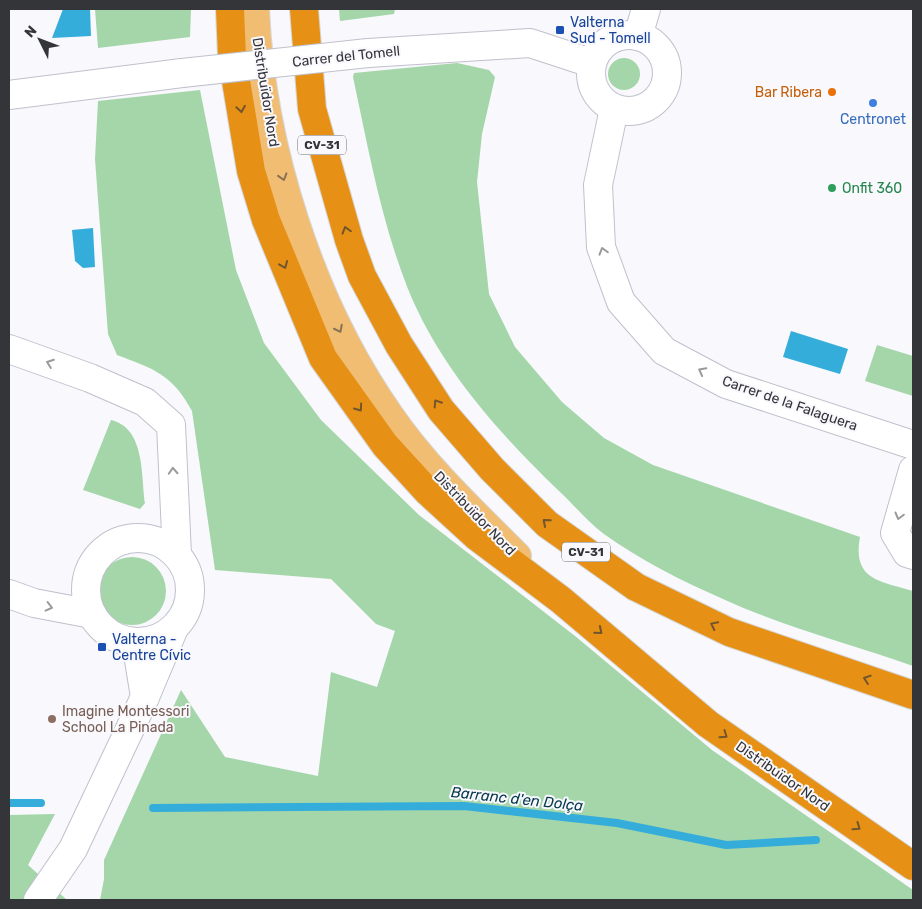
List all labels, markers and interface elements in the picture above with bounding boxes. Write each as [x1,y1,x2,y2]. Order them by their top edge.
place label: Valterna Sud - Tomell [570,14,651,47]
north arrow [15,15,65,65]
text: N [21,22,40,41]
marker: Valterna Sud - Tomell [554,24,566,36]
street label: Distribuïdor Nord [248,36,283,148]
street label: Carrer del Tomell [291,42,401,71]
place label: Bar Ribera [755,84,822,101]
marker: Bar Ribera [826,86,838,98]
marker: Centronet [867,97,879,109]
one-way arrow [235,106,246,114]
place label: Centronet [840,111,907,128]
road number: CV-31 [298,136,346,154]
one-way arrow [278,172,288,181]
place label: Onfit 360 [842,180,902,197]
marker: Onfit 360 [826,182,838,194]
one-way arrow [341,226,352,235]
one-way arrow [598,247,609,255]
one-way arrow [278,260,288,269]
one-way arrow [333,324,343,333]
one-way arrow [46,359,54,369]
one-way arrow [699,367,708,377]
street label: Carrer de la Falaguera [720,372,860,435]
one-way arrow [433,399,443,408]
one-way arrow [353,403,362,412]
one-way arrow [168,467,179,475]
street label: Distribuïdor Nord [430,468,519,559]
one-way arrow [895,512,905,520]
one-way arrow [543,519,552,528]
road number: CV-31 [562,542,610,562]
one-way arrow [45,601,54,612]
one-way arrow [710,621,719,631]
one-way arrow [593,626,602,635]
place label: Valterna - Centre Cívic [112,631,191,664]
marker: Valterna - Centre Cívic [96,641,108,653]
one-way arrow [863,675,872,685]
place label: Imagine Montessori School La Pinada [62,703,189,736]
marker: Imagine Montessori School La Pinada [46,713,58,725]
one-way arrow [718,729,728,738]
street label: Distribuïdor Nord [733,738,833,815]
water label: Barranc d'en Dolça [450,783,584,815]
one-way arrow [852,821,861,830]

